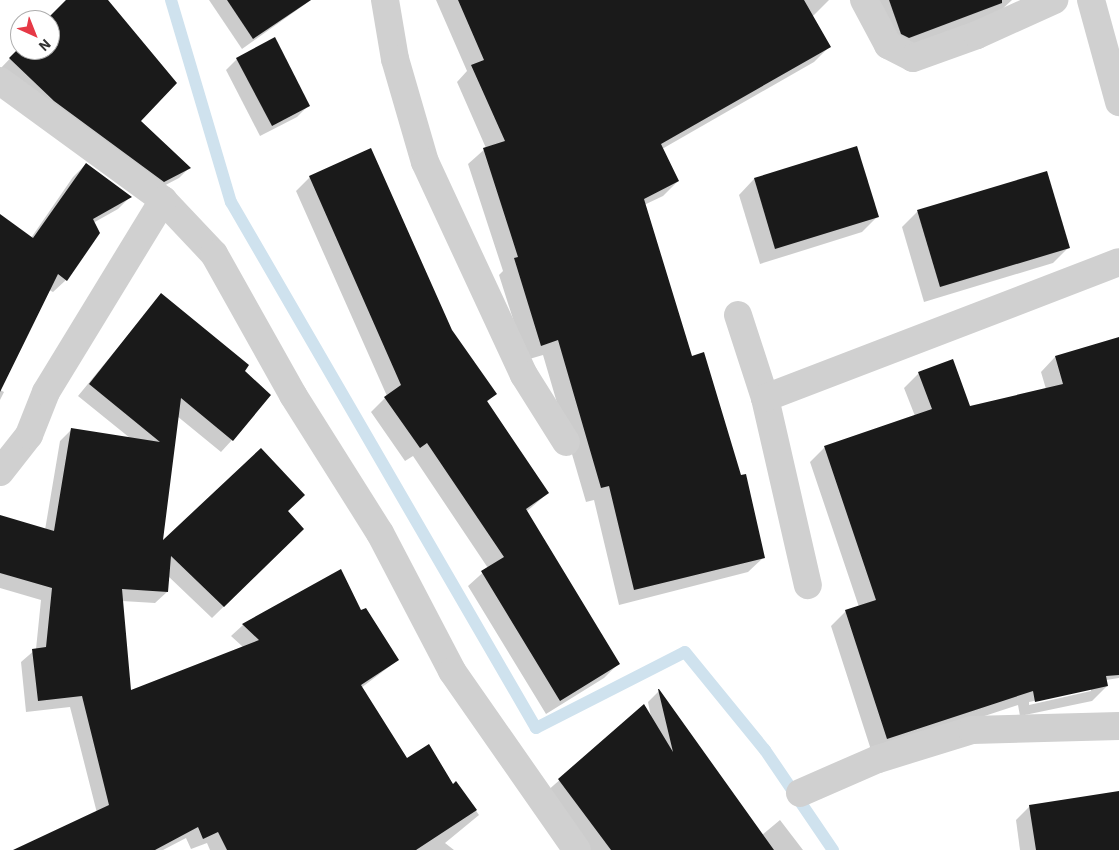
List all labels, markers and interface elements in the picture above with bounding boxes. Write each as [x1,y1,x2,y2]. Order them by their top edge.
north arrow [10,10,60,60]
text: N [35,35,55,55]

